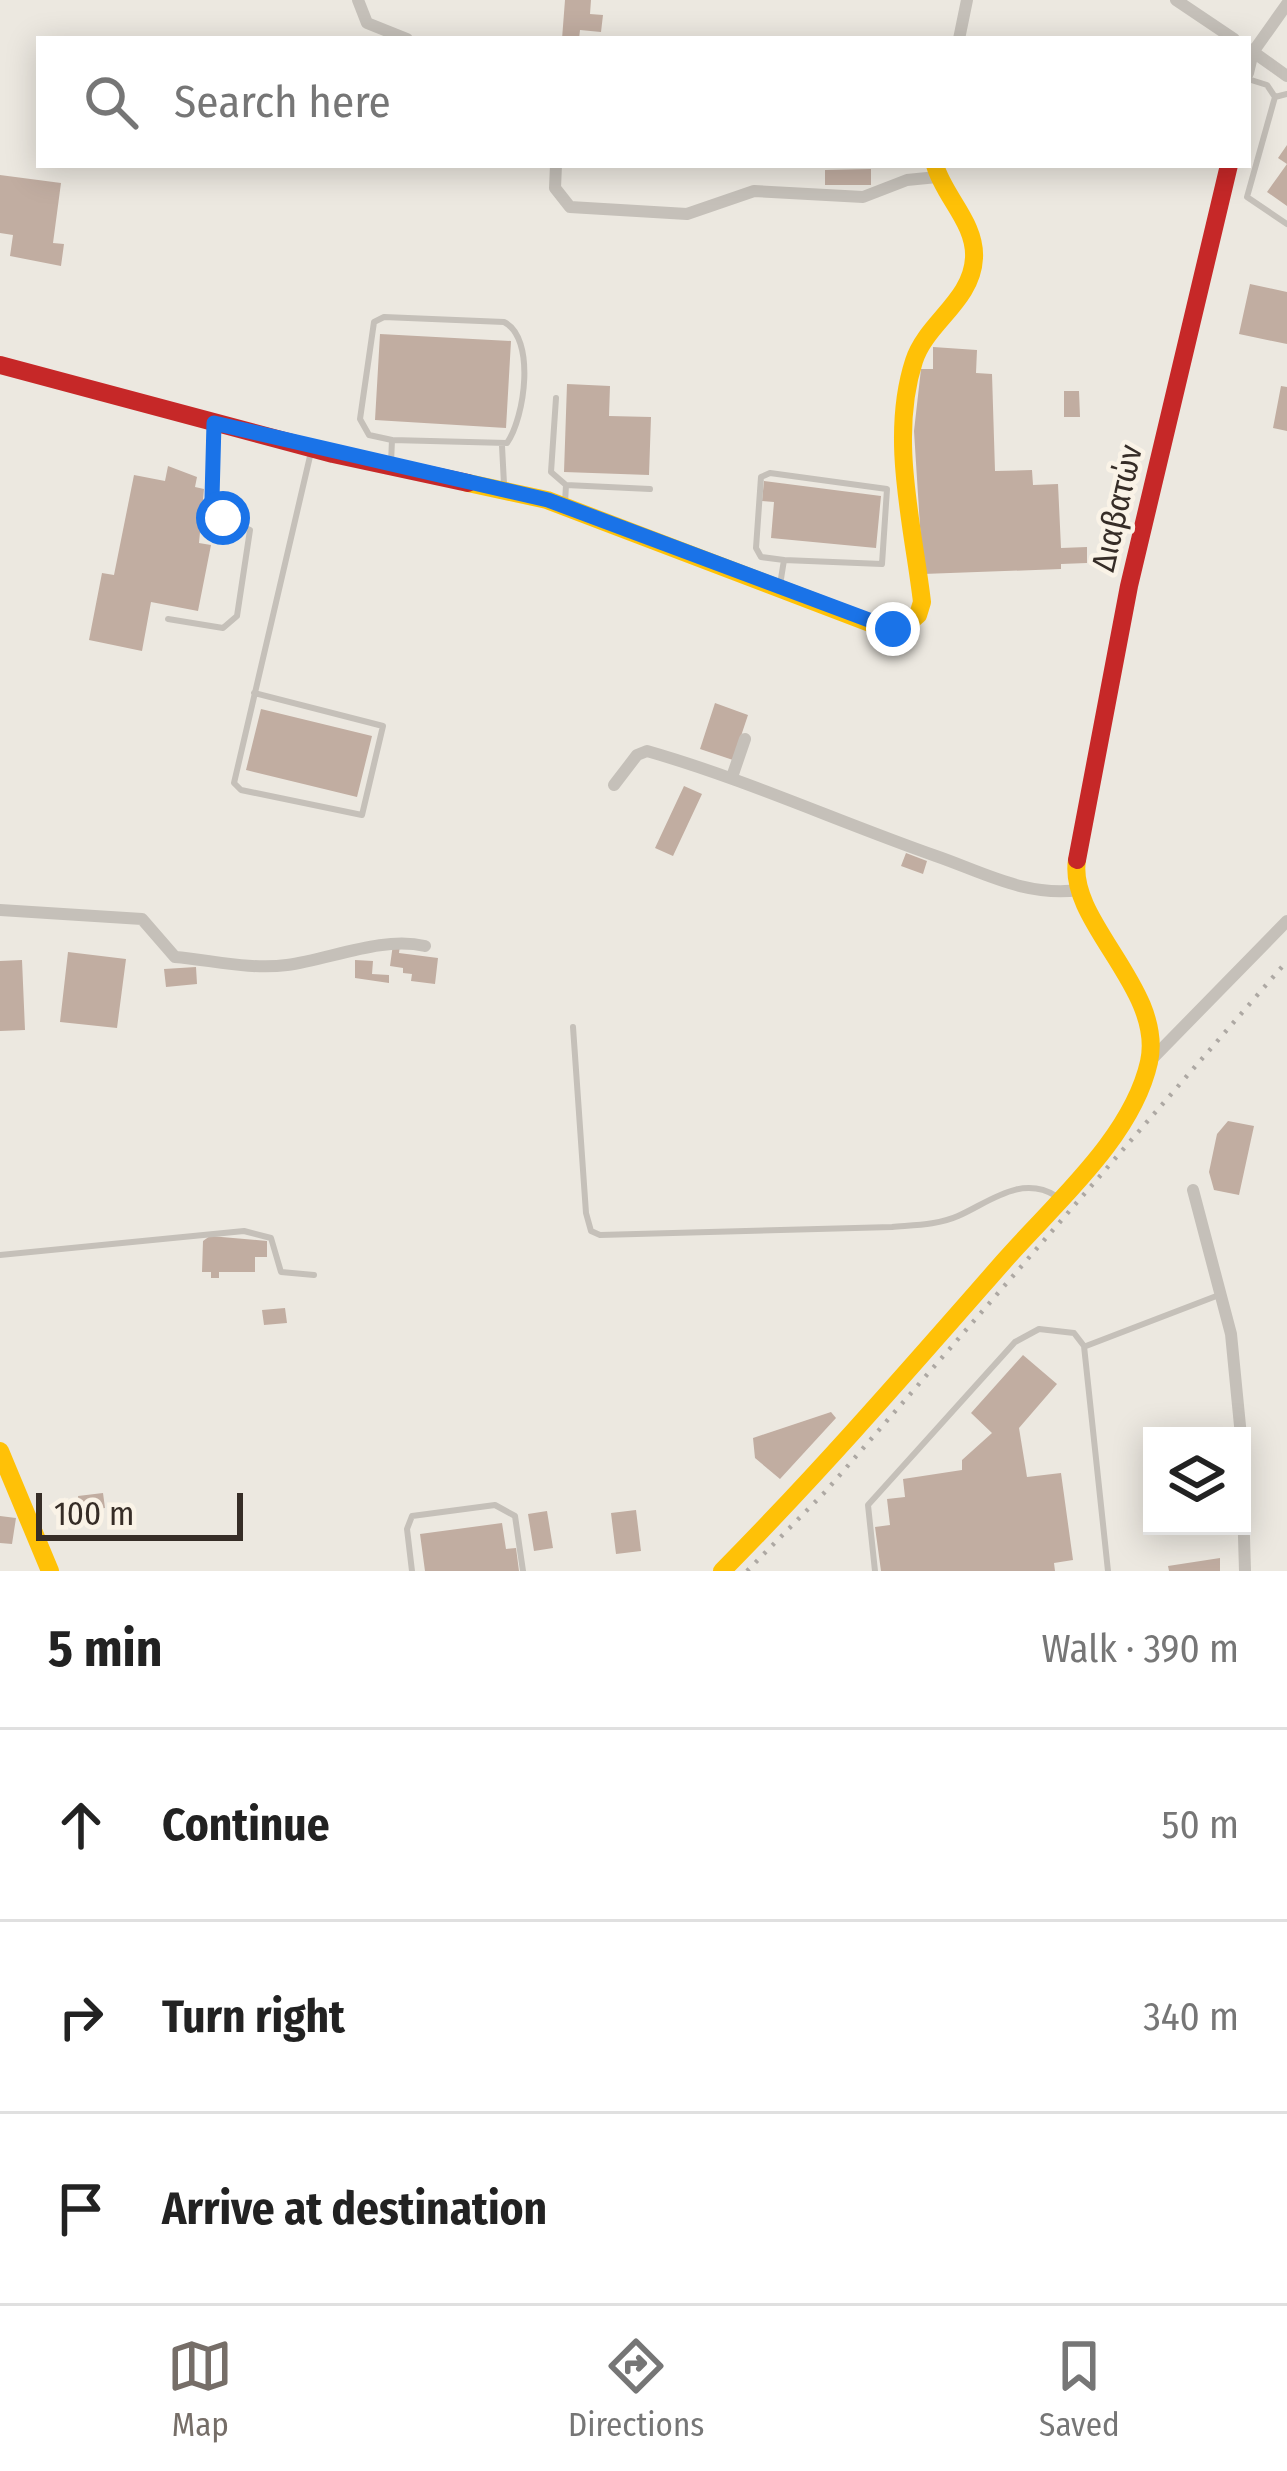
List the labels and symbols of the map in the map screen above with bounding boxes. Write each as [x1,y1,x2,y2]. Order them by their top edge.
street label: Διαβατών [1083,440,1151,575]
route start [196,491,250,545]
route end [866,602,920,656]
scale bar [36,1487,243,1540]

